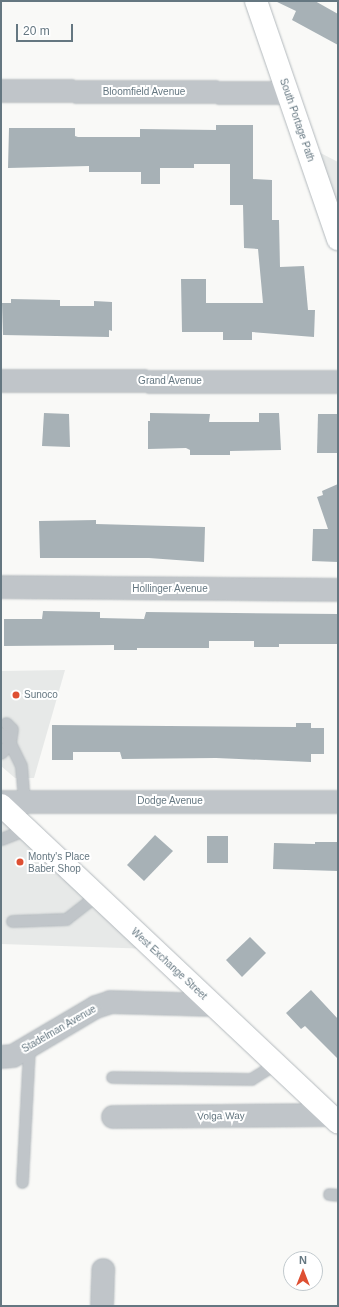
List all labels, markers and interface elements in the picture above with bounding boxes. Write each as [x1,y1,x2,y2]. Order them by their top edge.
scale bar [18,16,75,42]
text: 20 m [23,24,50,38]
street label: South Portage Path [277,77,317,163]
street label: Bloomfield Avenue [102,86,186,98]
street label: Grand Avenue [138,375,202,387]
street label: Hollinger Avenue [132,583,208,595]
place label: Sunoco [24,689,58,701]
marker: Sunoco [11,690,21,700]
street label: Dodge Avenue [137,795,203,807]
place label: Monty's Place Baber Shop [28,850,90,874]
marker: Monty's Place Baber Shop [15,857,25,867]
street label: West Exchange Street [129,926,209,1002]
street label: Stadelman Avenue [19,1003,99,1055]
street label: Volga Way [197,1110,245,1122]
north arrow [283,1251,323,1291]
text: N [299,1254,307,1266]

